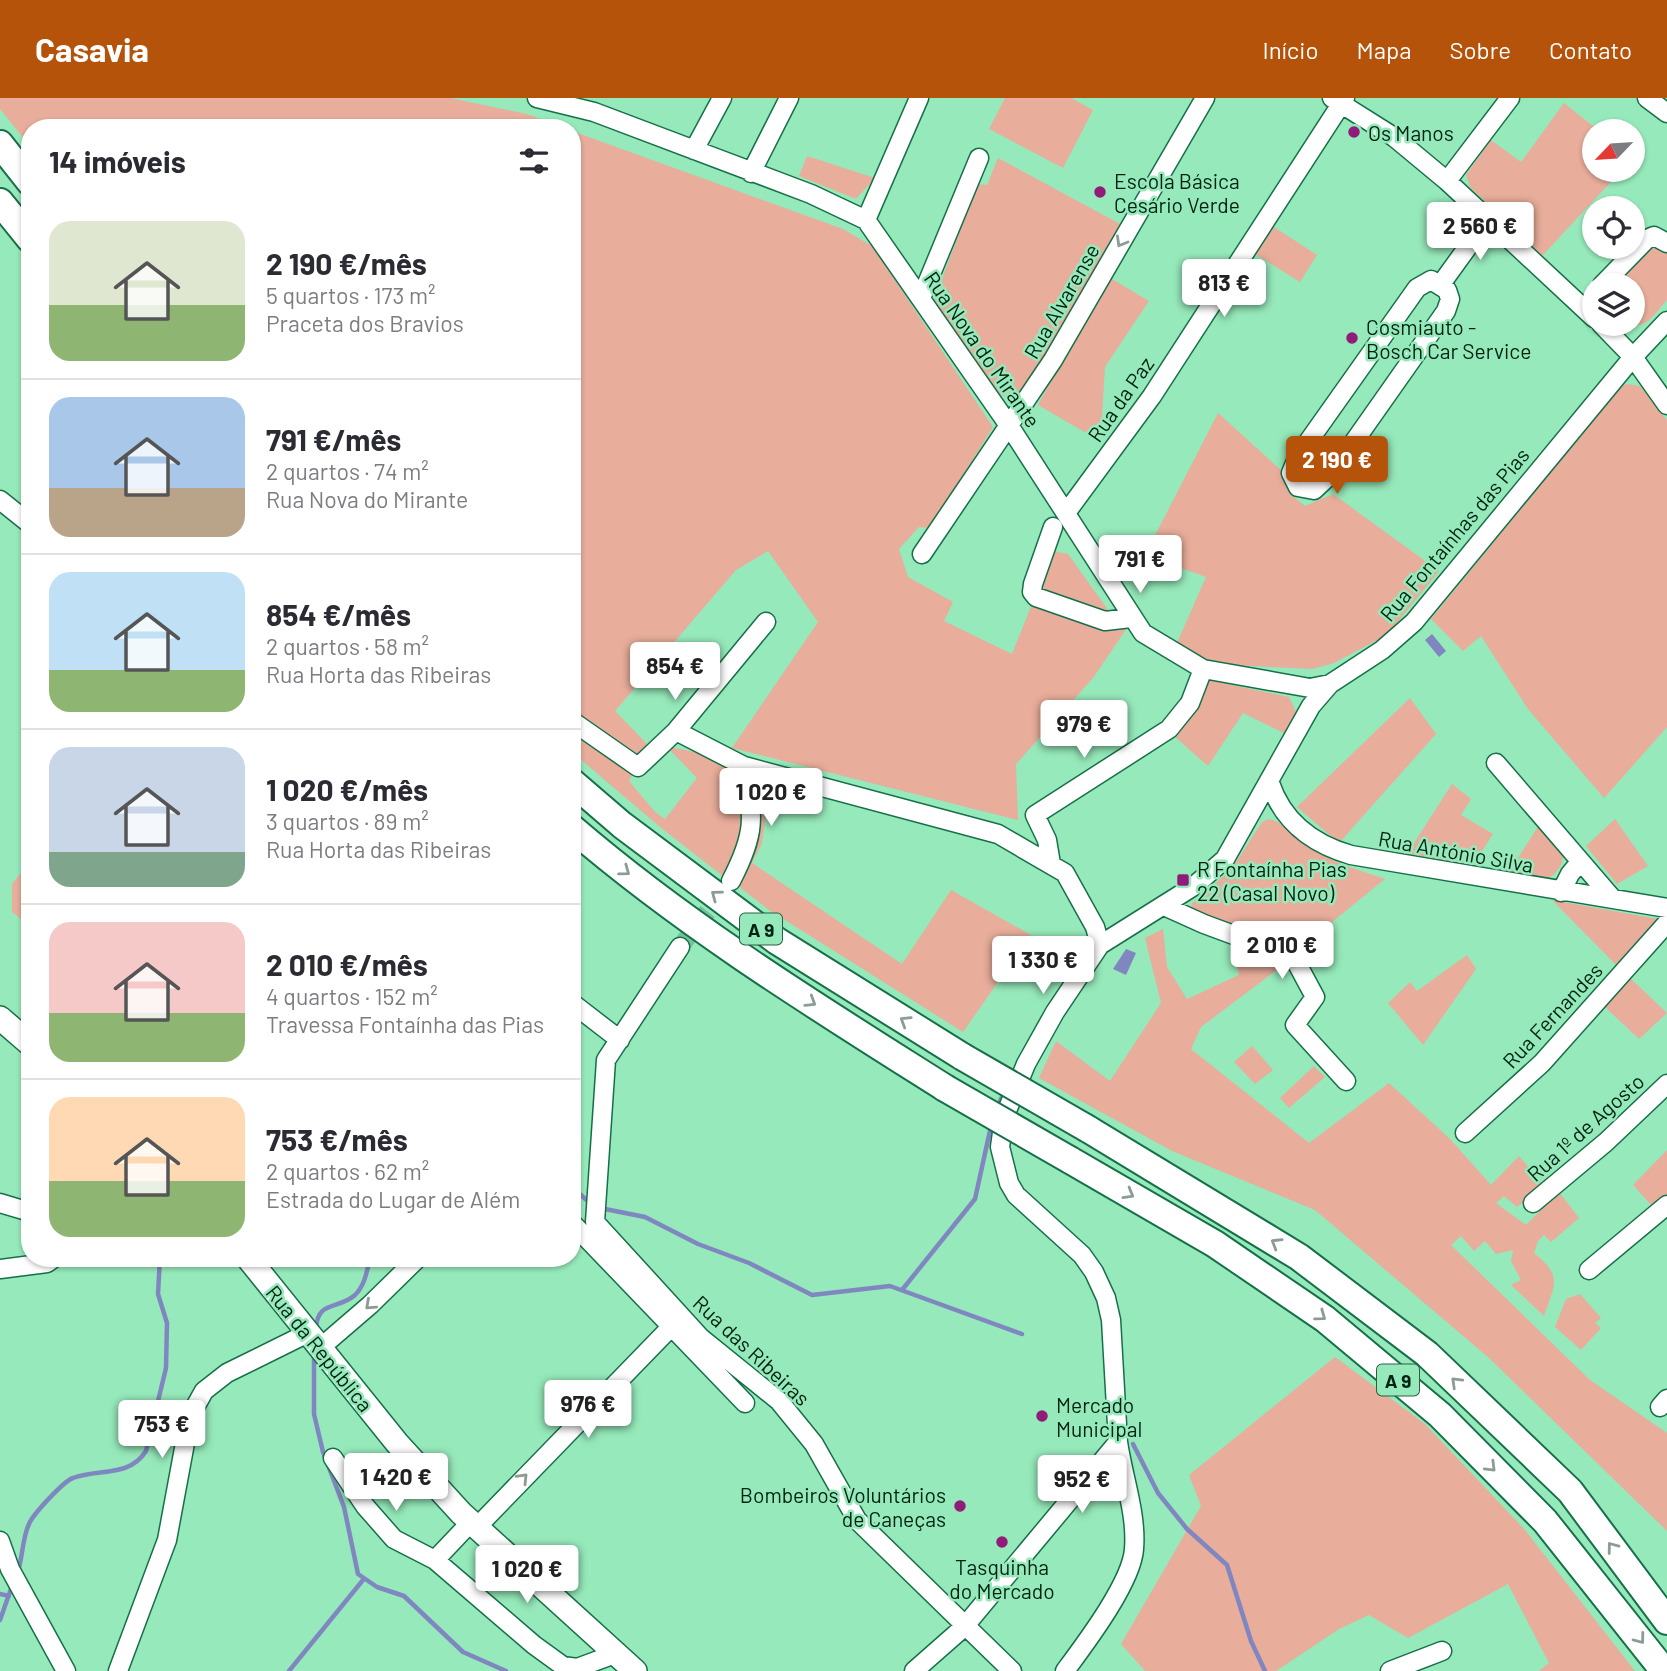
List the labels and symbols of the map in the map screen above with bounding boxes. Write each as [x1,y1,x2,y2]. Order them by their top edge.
north arrow [1582,119,1645,182]
place label: Os Manos [1368,120,1454,145]
marker: Os Manos [1346,124,1362,140]
place label: Escola Básica Cesário Verde [1114,168,1240,217]
marker: Escola Básica Cesário Verde [1092,184,1108,200]
pin: 2 560 € [1415,202,1545,262]
one-way arrow [1117,234,1130,247]
street label: Rua Alvarense [1018,239,1104,363]
pin: 813 € [1175,260,1273,319]
street label: Rua Nova do Mirante [920,266,1046,432]
place label: Cosmiauto - Bosch Car Service [1366,314,1531,363]
marker: Cosmiauto - Bosch Car Service [1344,330,1360,346]
street label: Rua da Paz [1082,352,1158,446]
pin: 2 190 € [1272,436,1402,496]
street label: Rua Fontaínhas das Pias [1374,442,1534,626]
pin: 791 € [1091,536,1189,595]
pin: 854 € [626,642,724,702]
pin: 979 € [1035,700,1133,760]
pin: 1 020 € [706,768,836,828]
street label: Rua António Silva [1377,825,1535,877]
place label: R Fontaínha Pias 22 (Casal Novo) [1197,856,1347,905]
one-way arrow [617,863,630,875]
marker: R Fontaínha Pias 22 (Casal Novo) [1175,872,1191,888]
one-way arrow [711,891,723,903]
road number: A 9 [740,914,782,944]
pin: 2 010 € [1217,922,1347,981]
pin: 1 330 € [978,936,1108,996]
street label: Rua Fernandes [1497,957,1607,1073]
one-way arrow [803,994,816,1007]
one-way arrow [900,1016,913,1029]
street label: Rua 1º de Agosto [1521,1068,1649,1186]
one-way arrow [1122,1186,1135,1199]
one-way arrow [1270,1239,1283,1252]
street label: Rua da República [261,1280,379,1416]
street label: Rua das Ribeiras [689,1290,815,1410]
one-way arrow [365,1296,378,1309]
one-way arrow [1313,1308,1326,1321]
road number: A 9 [1377,1364,1419,1396]
one-way arrow [1451,1377,1464,1390]
pin: 976 € [539,1380,637,1440]
place label: Mercado Municipal [1056,1392,1142,1441]
pin: 753 € [113,1400,211,1460]
marker: Mercado Municipal [1034,1408,1050,1424]
pin: 1 420 € [331,1454,461,1513]
pin: 952 € [1033,1456,1131,1515]
one-way arrow [1483,1458,1496,1471]
one-way arrow [515,1474,528,1487]
place label: Bombeiros Voluntários de Caneças [740,1482,946,1531]
marker: Bombeiros Voluntários de Caneças [952,1498,968,1514]
marker: Tasquinha do Mercado [994,1534,1010,1550]
one-way arrow [1607,1542,1620,1554]
pin: 1 020 € [462,1546,592,1605]
place label: Tasquinha do Mercado [949,1554,1055,1603]
one-way arrow [1631,1631,1644,1643]

